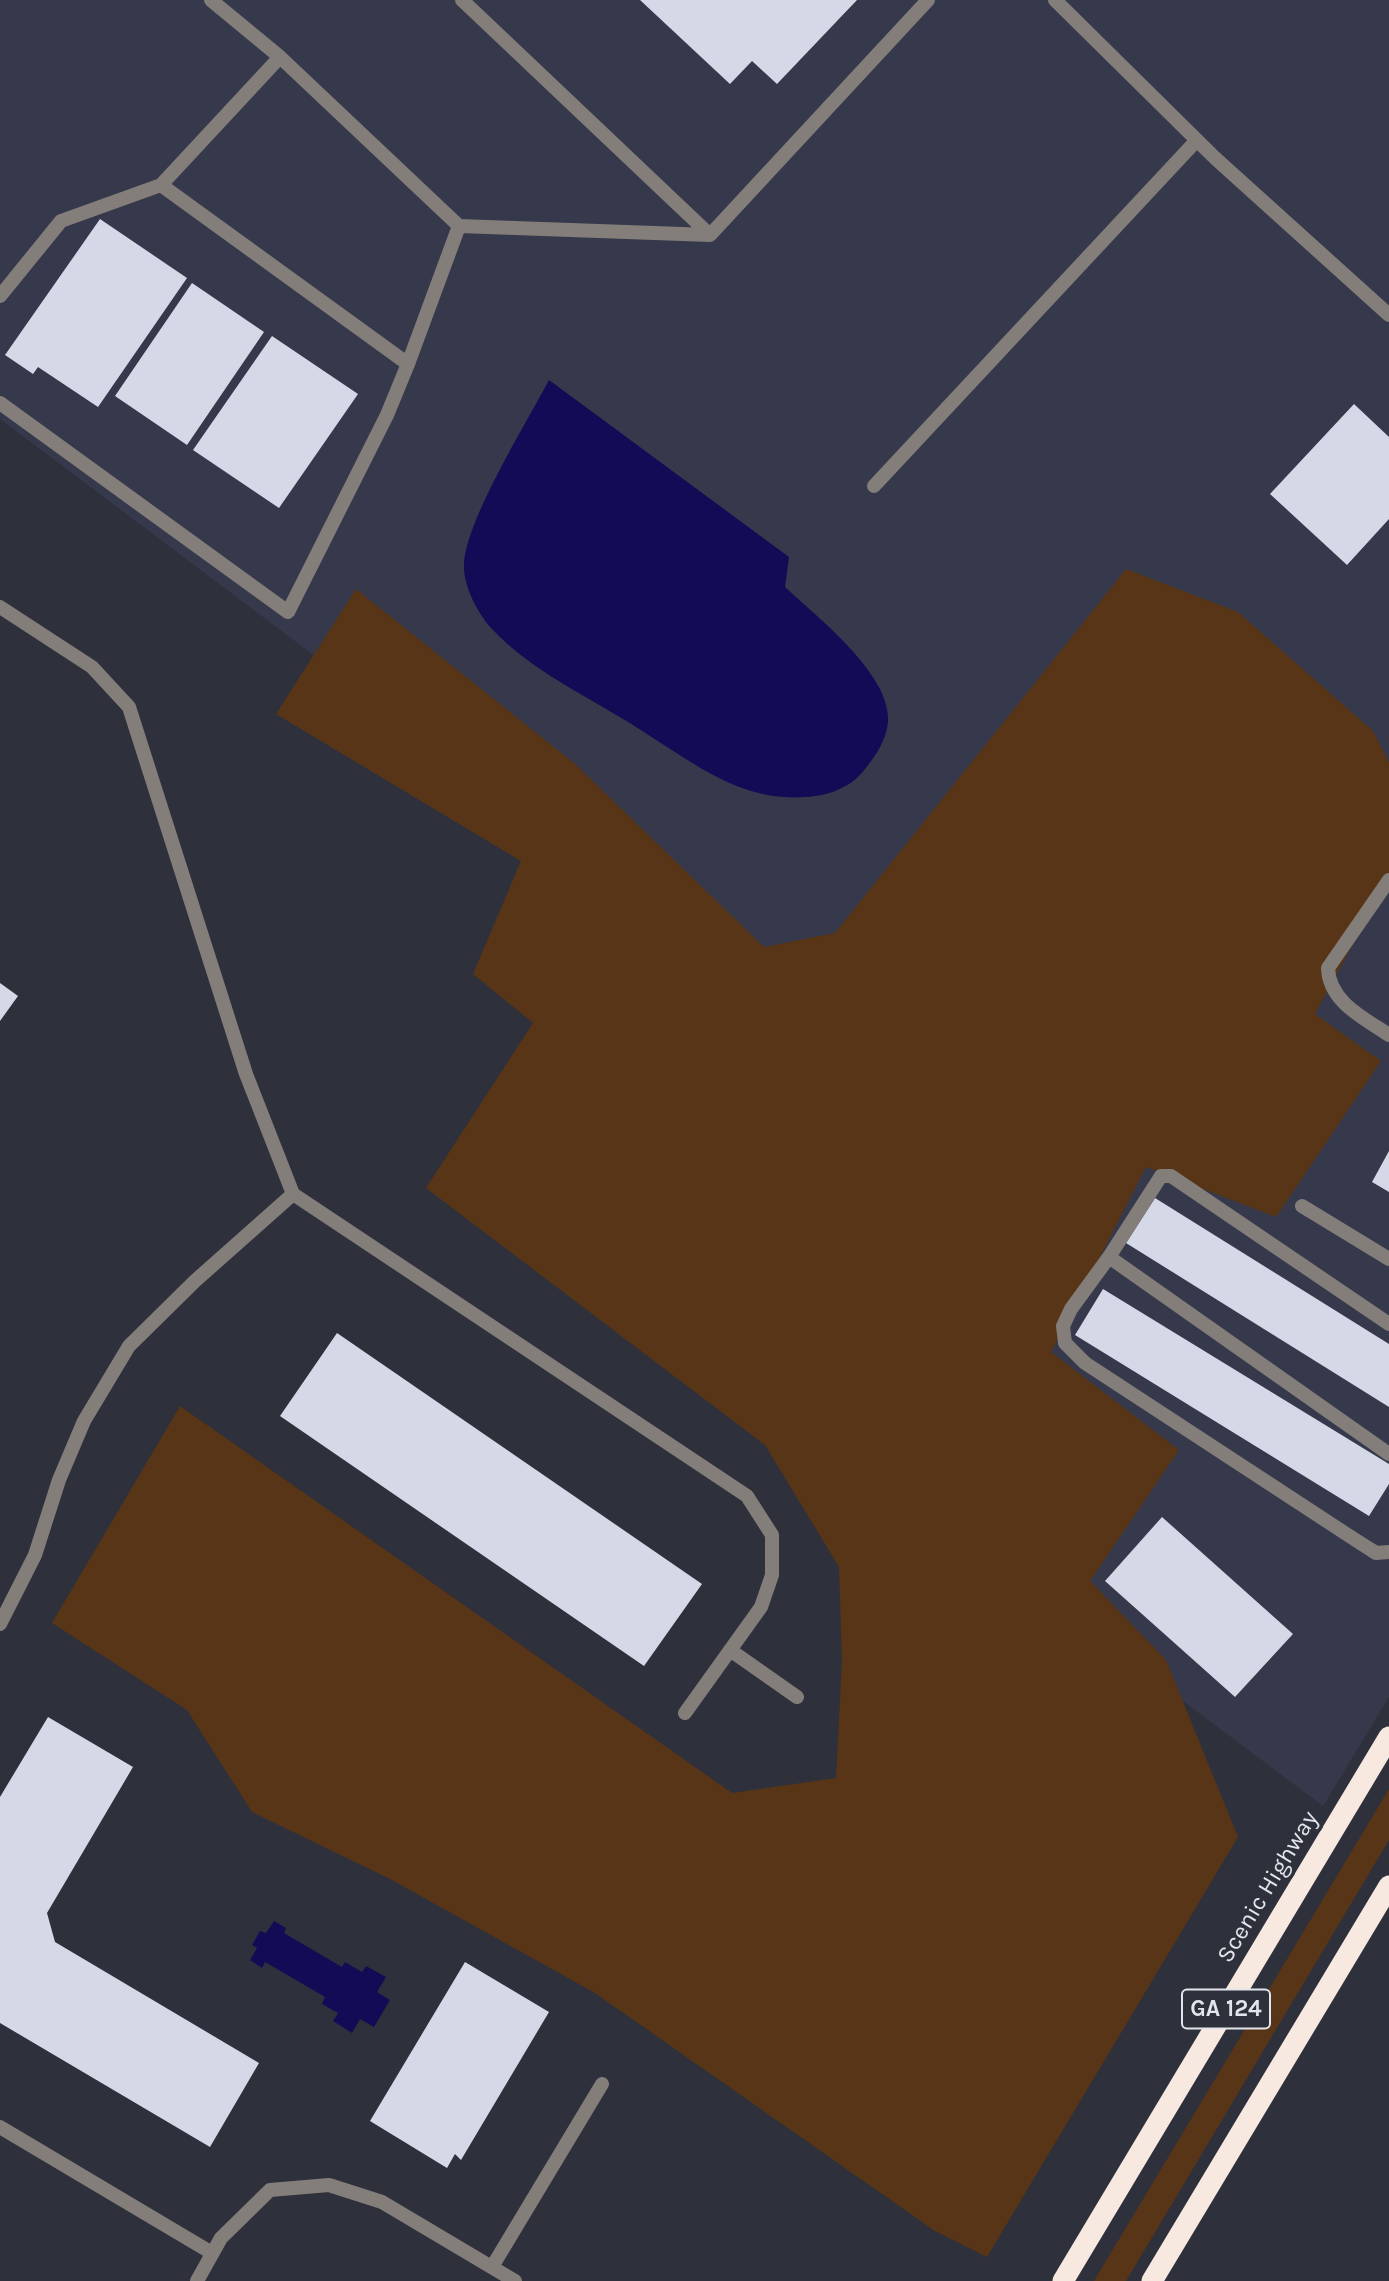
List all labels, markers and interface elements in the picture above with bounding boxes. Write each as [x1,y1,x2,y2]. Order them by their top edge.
street label: Scenic Highway [1211,1806,1325,1968]
road number: GA 124 [1182,1990,1270,2028]

